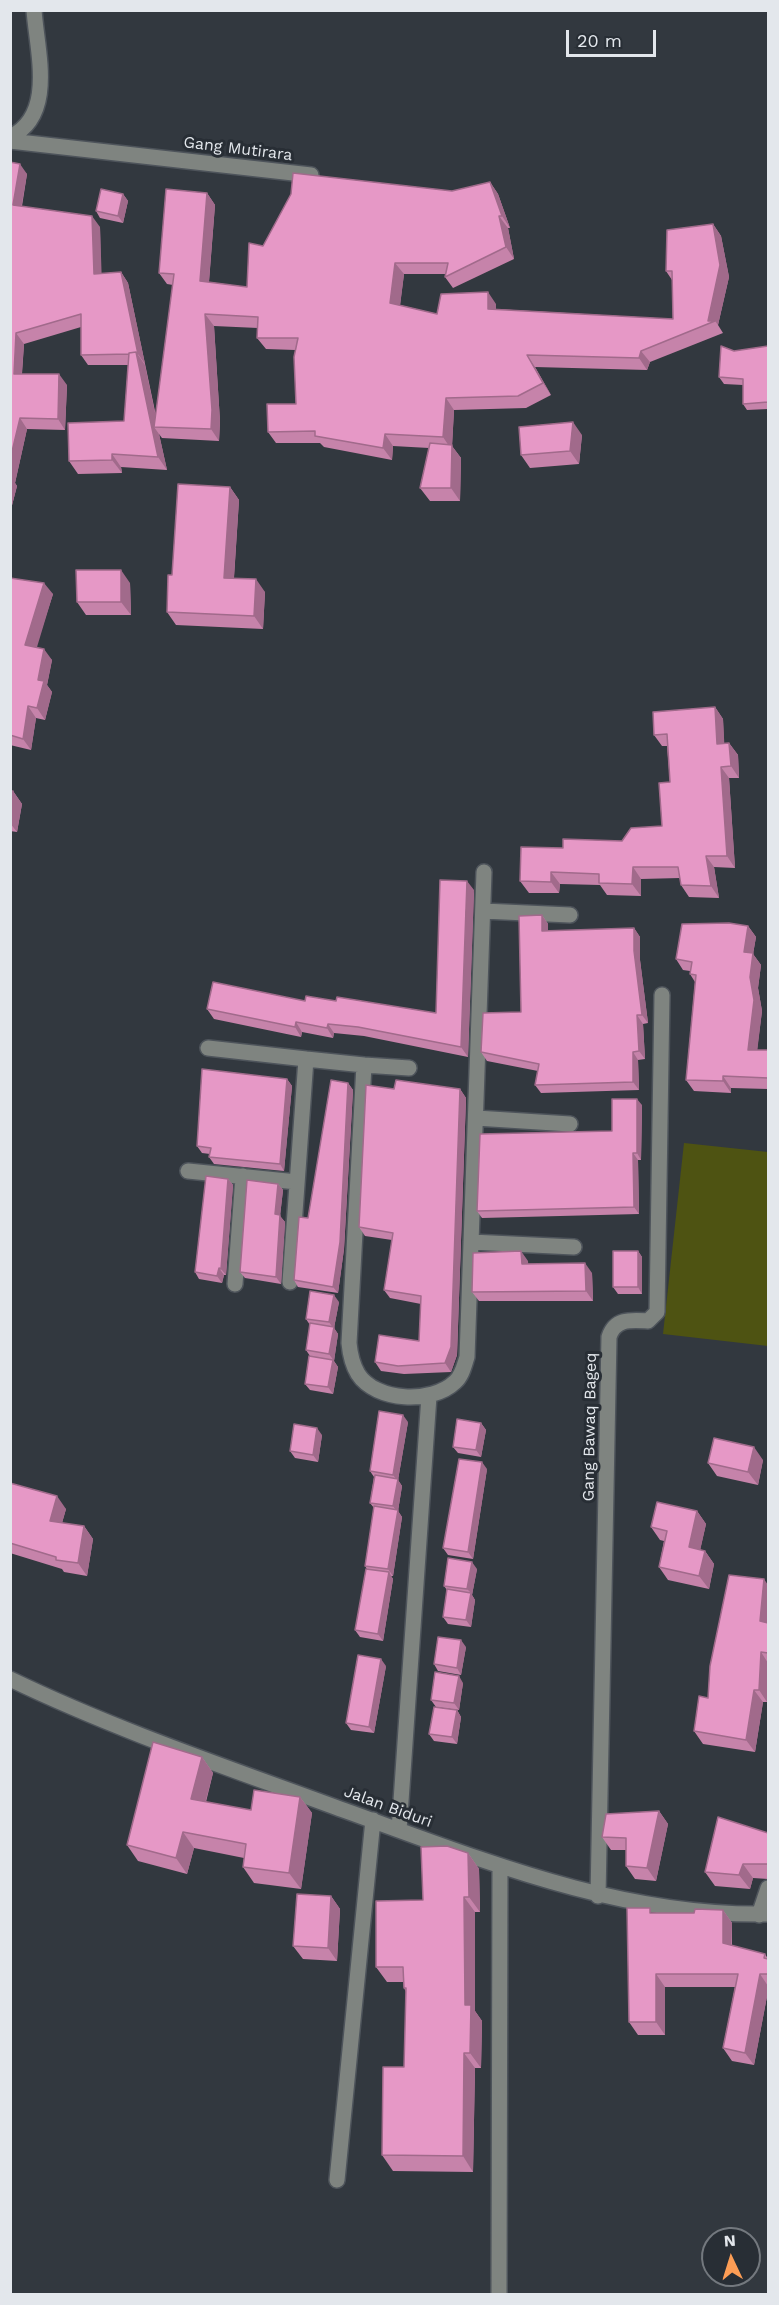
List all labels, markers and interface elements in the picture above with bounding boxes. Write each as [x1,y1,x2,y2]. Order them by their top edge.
scale bar [569,18,659,56]
text: 20 m [577,30,622,51]
street label: Gang Mutirara [182,133,294,165]
street label: Gang Bawaq Bageq [579,1352,601,1502]
street label: Jalan Biduri [341,1782,435,1832]
north arrow [701,2227,761,2287]
text: N [723,2231,736,2250]

